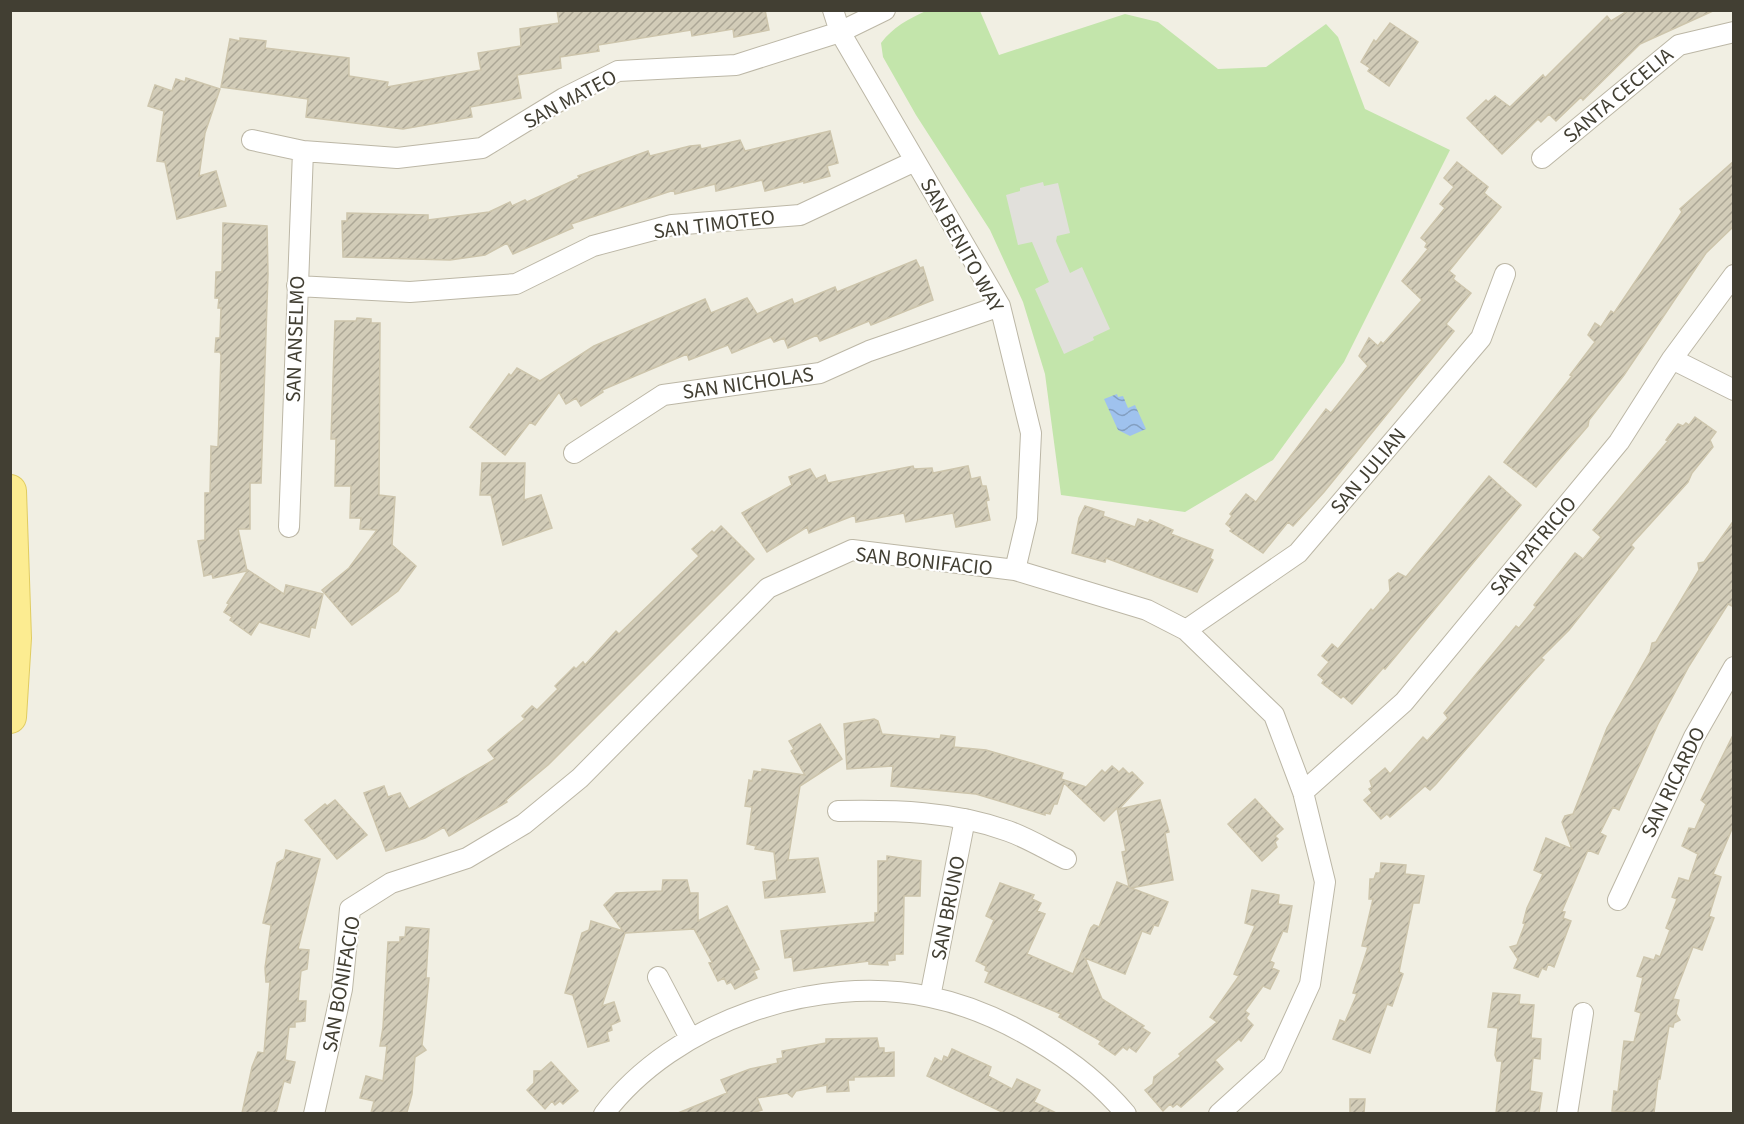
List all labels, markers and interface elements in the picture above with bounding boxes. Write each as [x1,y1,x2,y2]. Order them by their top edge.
street label: SANTA CECELIA [1556,40,1680,150]
street label: SAN MATEO [518,62,622,136]
street label: SAN BENITO WAY [913,172,1012,319]
street label: SAN TIMOTEO [652,202,776,246]
street label: SAN ANSELMO [278,275,312,403]
street label: SAN NICHOLAS [681,359,815,407]
street label: SAN JULIAN [1323,421,1413,521]
street label: SAN PATRICIO [1482,490,1584,602]
street label: SAN BONIFACIO [854,539,994,583]
street label: SAN RICARDO [1633,721,1713,843]
street label: SAN BRUNO [923,853,973,963]
street label: SAN BONIFACIO [314,913,368,1055]

